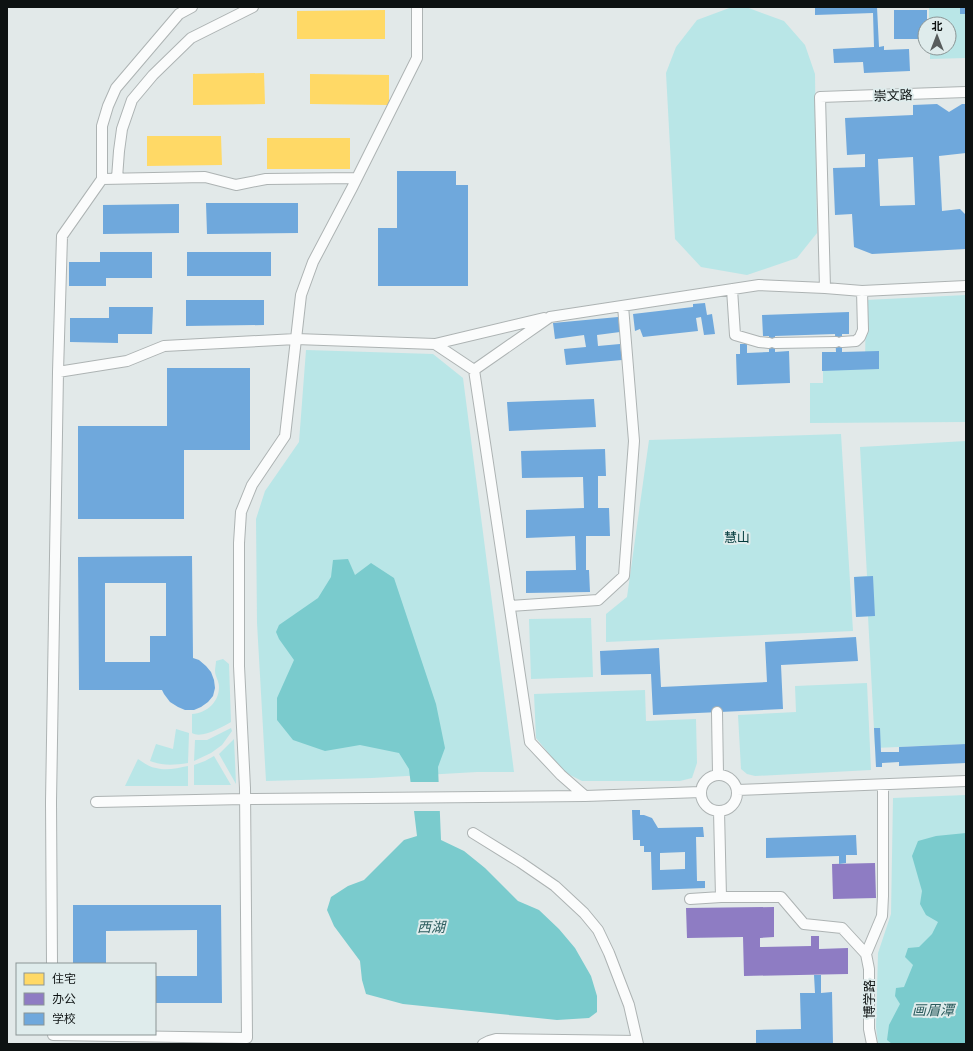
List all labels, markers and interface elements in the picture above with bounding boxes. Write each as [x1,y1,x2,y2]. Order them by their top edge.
north arrow [917,16,957,56]
text: 北 [932,19,943,33]
street label: 崇文路 [873,86,913,105]
park label: 慧山 [724,529,750,546]
water label: 西湖 [417,918,447,936]
legend [16,963,156,1035]
text: 住宅 [52,971,76,987]
street label: 博学路 [861,979,878,1019]
text: 办公 [52,991,76,1007]
water label: 画眉潭 [912,1001,957,1019]
text: 学校 [52,1011,76,1027]

